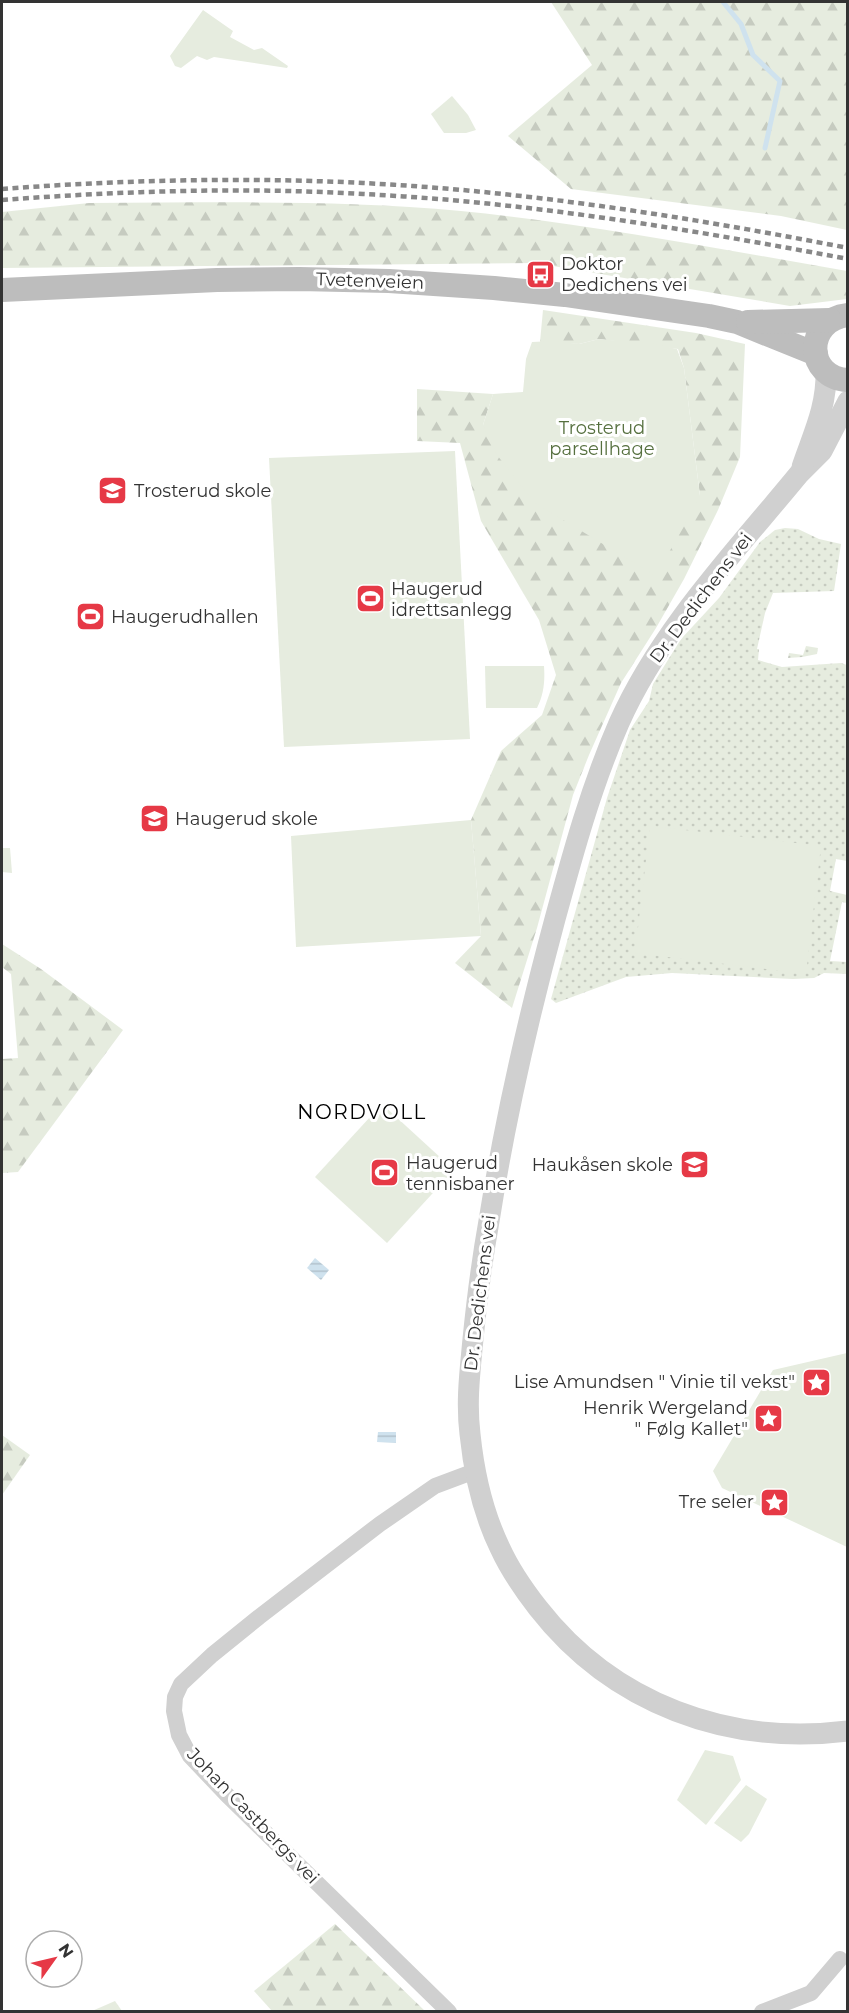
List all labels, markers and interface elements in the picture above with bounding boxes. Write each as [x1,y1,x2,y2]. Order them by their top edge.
place label: Doktor Dedichens vei [561,253,688,296]
bus stop icon: Doktor Dedichens vei [524,258,556,290]
street label: Tvetenveien [316,268,424,294]
park label: Trosterud parsellhage [549,417,655,460]
school or university icon: Trosterud skole [97,475,129,507]
place label: Trosterud skole [134,480,272,502]
street label: Dr. Dedichens vei [645,529,757,667]
place label: Haugerud idrettsanlegg [391,578,512,621]
sports icon: Haugerud idrettsanlegg [354,583,386,615]
sports icon: Haugerudhallen [74,601,106,633]
place label: Haugerudhallen [111,606,259,628]
school or university icon: Haugerud skole [138,803,170,835]
place label: Haugerud skole [175,808,318,830]
district label: NORDVOLL [297,1100,427,1124]
school or university icon: Haukåsen skole [678,1149,710,1181]
place label: Haugerud tennisbaner [406,1152,515,1195]
place label: Haukåsen skole [532,1154,673,1176]
sports icon: Haugerud tennisbaner [369,1157,401,1189]
street label: Dr. Dedichens vei [460,1214,500,1372]
place icon: Lise Amundsen " Vinie til vekst" [800,1366,832,1398]
place label: Lise Amundsen " Vinie til vekst" [514,1371,795,1393]
place label: Henrik Wergeland " Følg Kallet" [583,1397,748,1440]
place icon: Henrik Wergeland " Følg Kallet" [753,1402,785,1434]
place icon: Tre seler [759,1486,791,1518]
place label: Tre seler [679,1491,754,1513]
street label: Johan Castbergs vei [182,1743,324,1889]
north arrow [24,1929,84,1989]
text: N [55,1940,78,1962]

